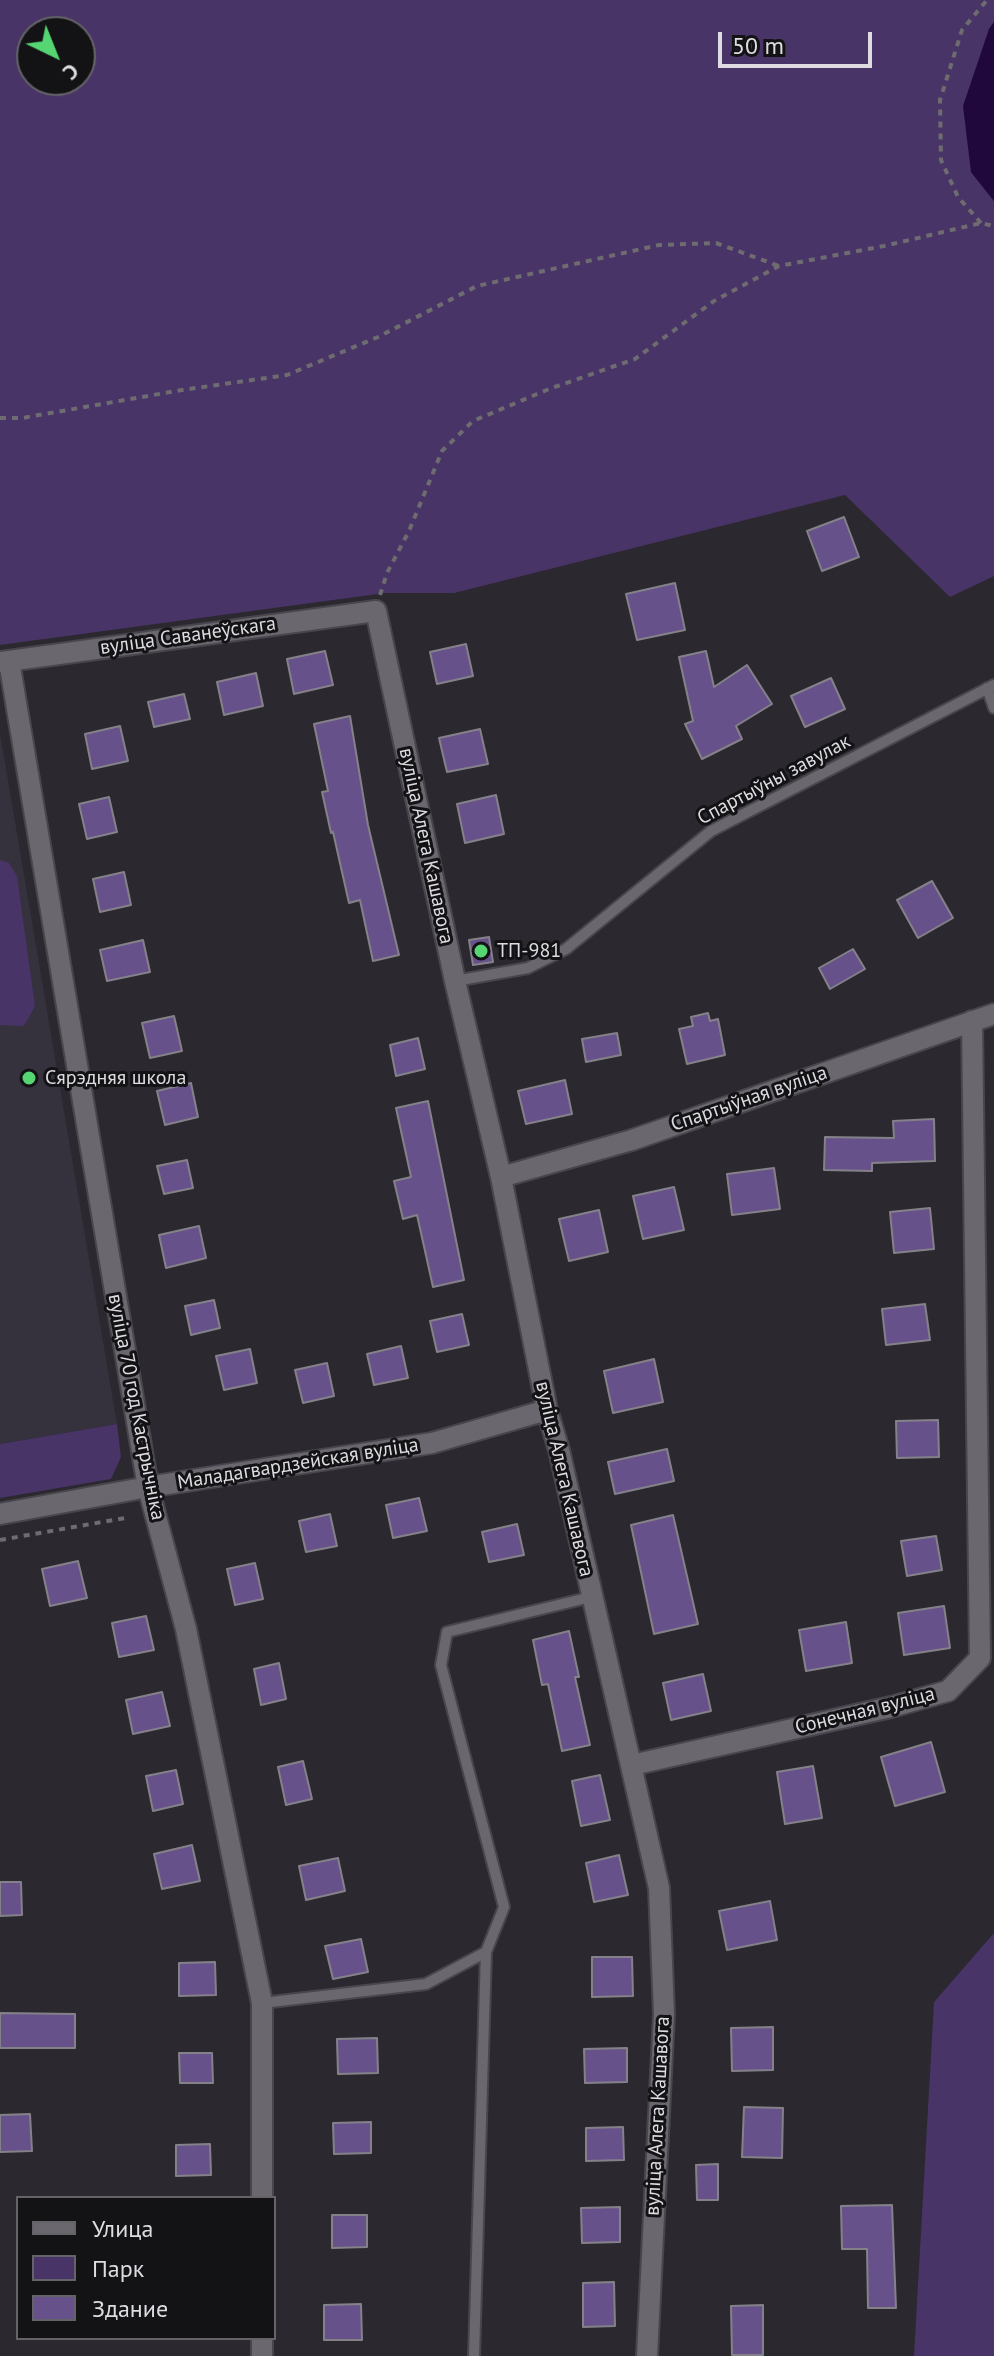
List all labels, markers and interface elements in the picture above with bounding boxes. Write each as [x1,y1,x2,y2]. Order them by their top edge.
north arrow [16,16,96,96]
scale bar [722,16,876,66]
text: 50 m [732,30,784,61]
text: С [57,58,85,87]
street label: вуліца Саванеўскага [98,612,278,660]
street label: Спартыўны завулак [693,730,855,830]
street label: вуліца Алега Кашавога [393,746,459,946]
place label: ТП-981 [497,939,561,963]
marker: ТП-981 [472,942,490,960]
street label: Спартыўная вуліца [668,1061,830,1137]
place label: Сярэдняя школа [45,1066,186,1090]
marker: Сярэдняя школа [20,1069,38,1087]
street label: вуліца 70 год Кастрычніка [102,1292,170,1522]
street label: вуліца Алега Кашавога [530,1379,598,1579]
street label: Маладагвардзейская вуліца [176,1433,420,1495]
street label: Сонечная вуліца [793,1682,937,1740]
street label: вуліца Алега Кашавога [641,2016,675,2216]
legend [16,2196,276,2340]
text: Улица [92,2213,153,2244]
text: Парк [92,2253,144,2284]
text: Здание [92,2293,168,2324]

